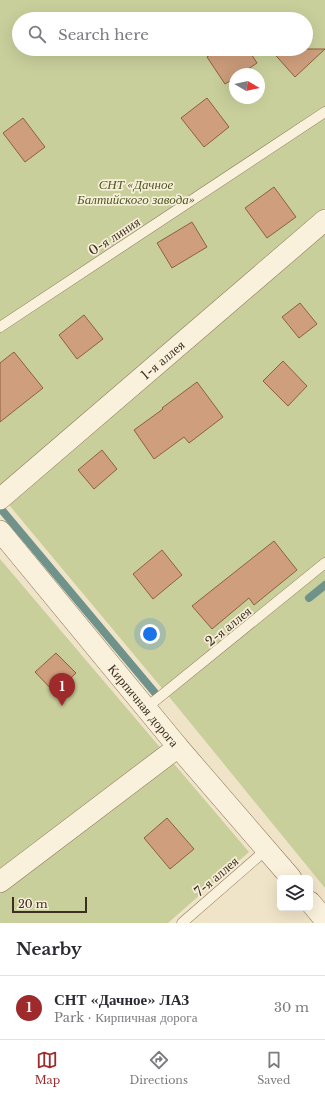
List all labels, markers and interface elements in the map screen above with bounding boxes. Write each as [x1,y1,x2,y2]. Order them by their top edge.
search box [12,12,313,56]
icon: search [26,23,48,45]
text: Search here [58,25,149,44]
north arrow [229,68,265,104]
park label: СНТ «Дачное Балтийского завода» [76,176,195,208]
street label: 0-я линия [85,213,143,259]
street label: 1-я аллея [137,337,188,383]
street label: 2-я аллея [202,603,255,650]
your location [140,624,160,644]
street label: Кирпичная дорога [104,661,183,751]
pin: 1 [49,673,75,706]
street label: 7-я аллея [191,853,242,900]
map controls [277,875,313,911]
button: layers [277,875,313,911]
scale bar [12,895,87,914]
text: 20 m [18,897,48,911]
text: Nearby [16,939,82,960]
text: СНТ «Дачное» ЛАЗ [54,990,189,1009]
text: 1 [26,999,32,1016]
text: 30 m [274,999,309,1016]
text: Park · Кирпичная дорога [54,1009,197,1026]
tab: Map [35,1049,60,1087]
tab: Directions [129,1049,188,1087]
tab: Saved [257,1049,290,1087]

